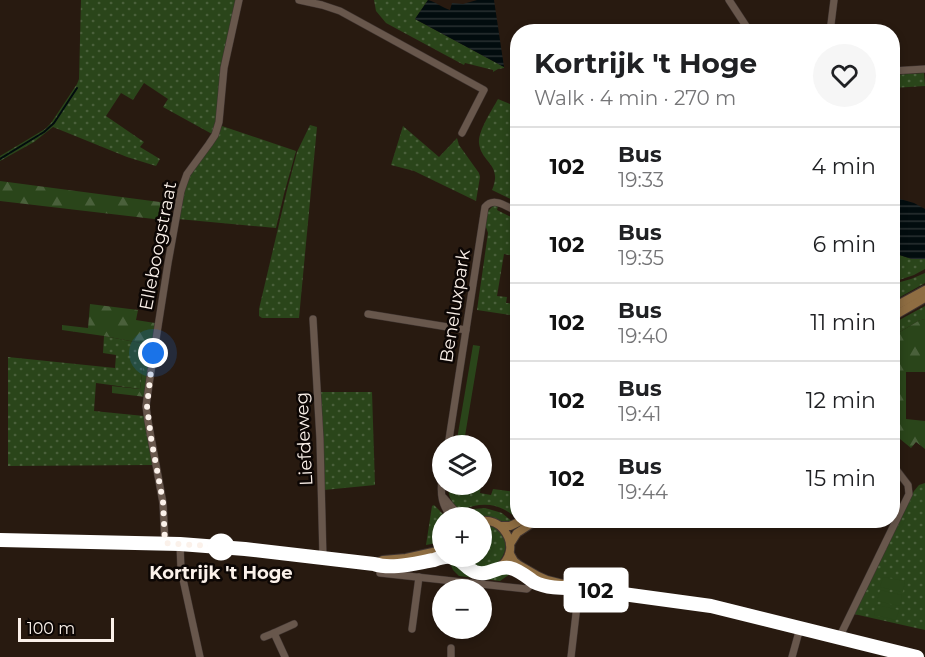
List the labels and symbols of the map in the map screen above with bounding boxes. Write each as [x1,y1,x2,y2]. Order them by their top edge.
street label: Elleboogstraat [135,180,181,312]
street label: Beneluxpark [435,247,475,364]
your location [138,338,168,368]
street label: Liefdeweg [291,392,317,486]
marker: Kortrijk 't Hoge [208,534,234,560]
place label: Kortrijk 't Hoge [149,562,293,584]
line badge: 102 [562,570,630,610]
scale bar [18,615,114,642]

